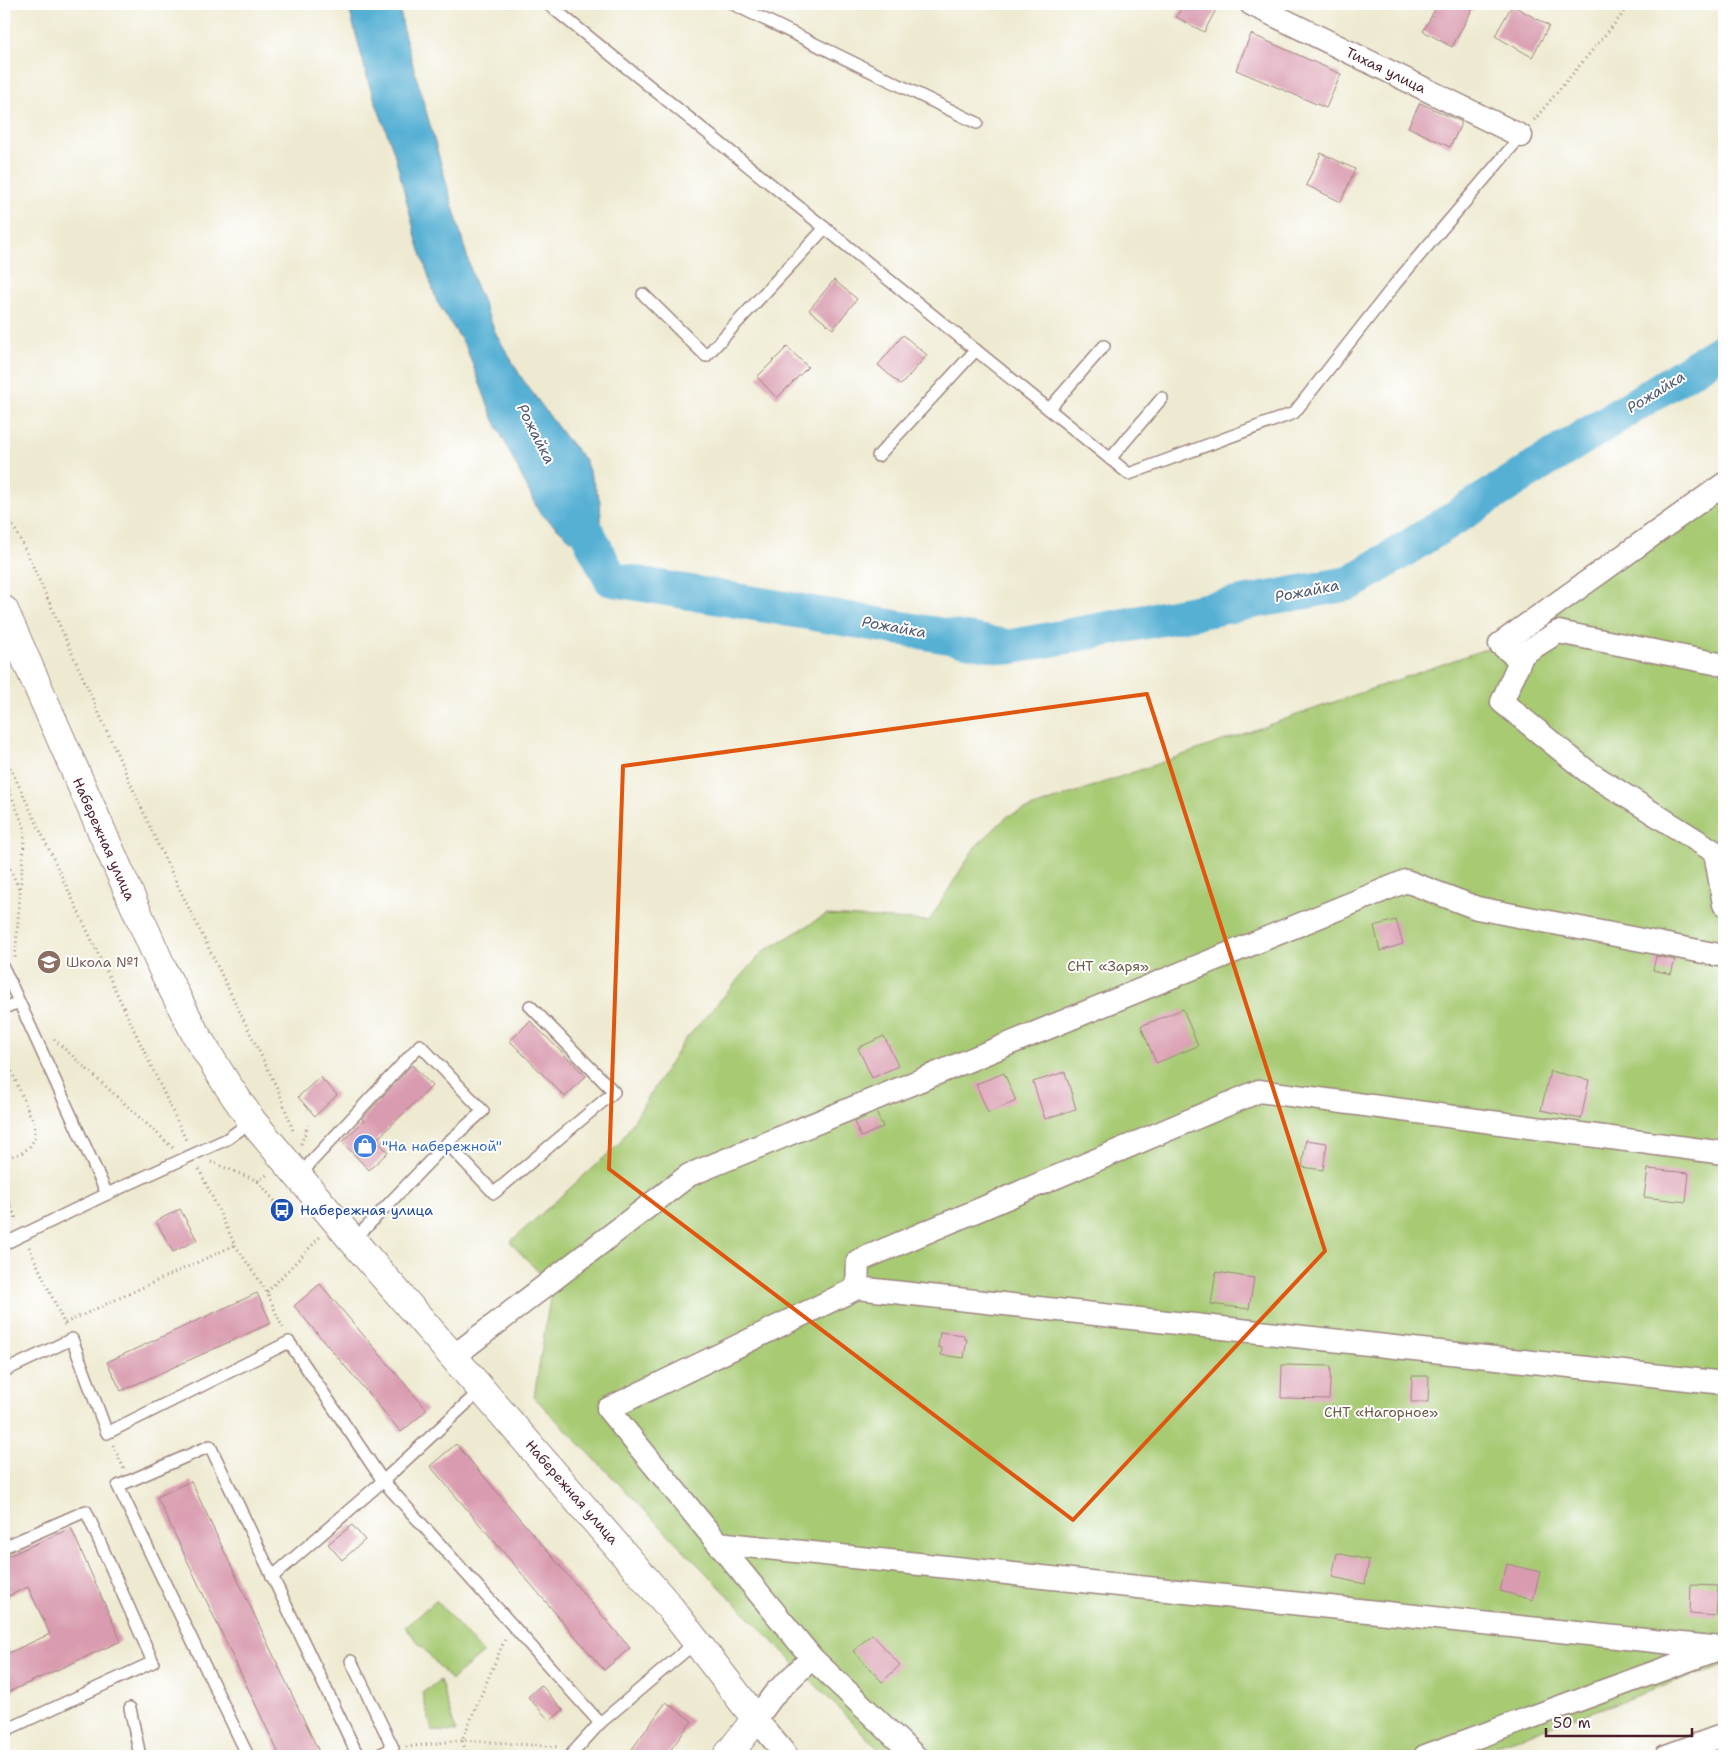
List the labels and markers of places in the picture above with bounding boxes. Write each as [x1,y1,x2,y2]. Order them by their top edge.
school or university icon: Школа №1 [36,949,62,975]
place label: Школа №1 [66,953,139,971]
shop icon: "На набережной" [352,1133,378,1159]
place label: "На набережной" [382,1137,502,1155]
bus stop icon: Набережная улица [269,1197,295,1223]
place label: Набережная улица [300,1201,433,1219]

